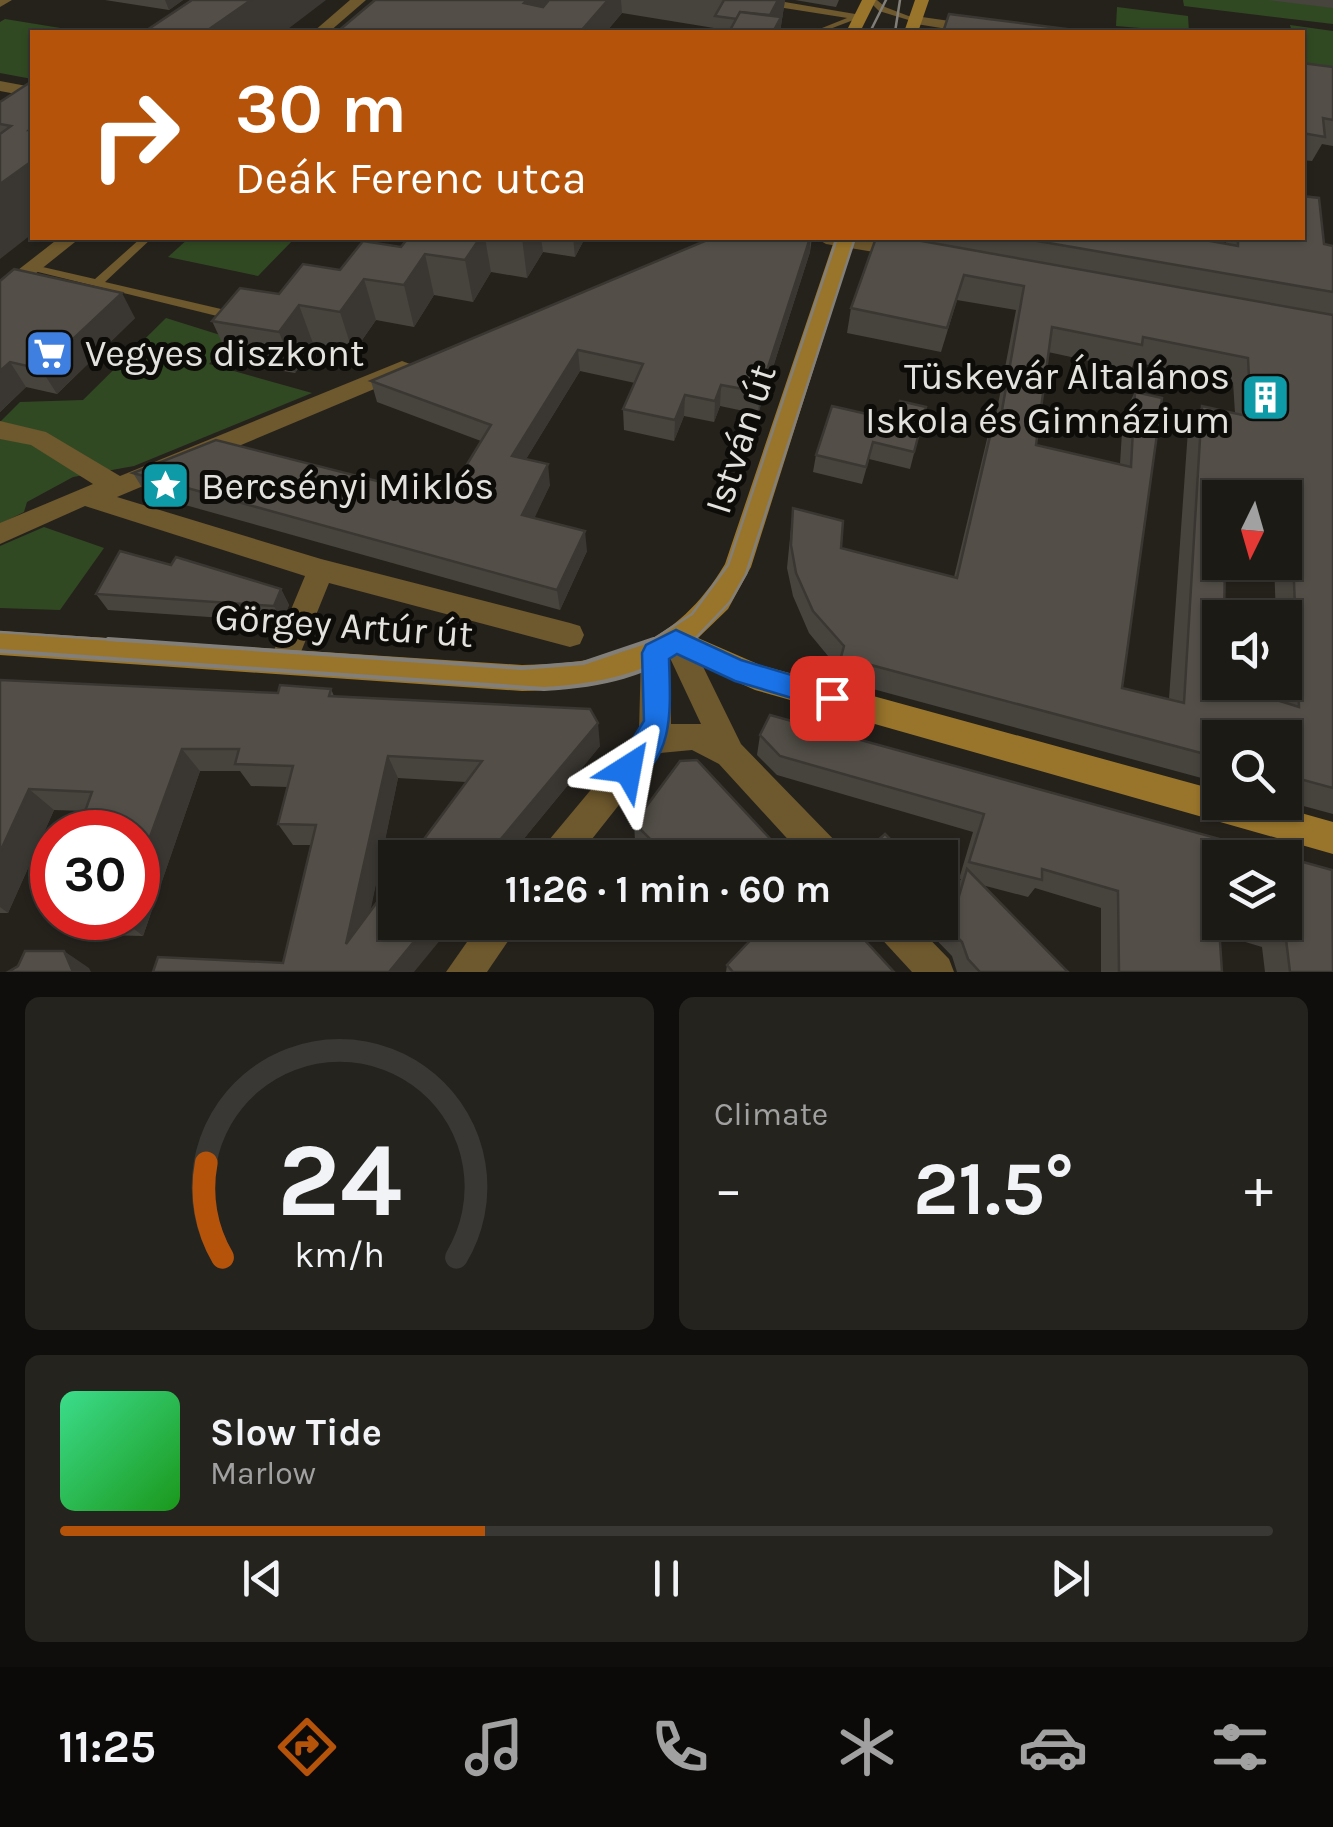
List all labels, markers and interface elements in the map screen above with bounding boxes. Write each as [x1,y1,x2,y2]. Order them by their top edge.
text: 30 m [235,68,407,150]
icon: right [70,70,200,200]
text: Deák Ferenc utca [235,152,587,204]
supermarket icon: Vegyes diszkont [24,327,76,379]
place label: Vegyes diszkont [85,331,364,376]
place label: Tüskevár Általános Iskola és Gimnázium [865,353,1230,443]
street label: István út [695,359,786,519]
building icon: Tüskevár Általános Iskola és Gimnázium [1239,372,1291,424]
place icon: Bercsényi Miklós [140,460,192,512]
place label: Bercsényi Miklós [201,464,494,509]
north arrow [1202,480,1302,580]
map controls [1202,480,1302,940]
street label: Görgey Artúr út [213,594,475,657]
button: sound [1202,600,1302,700]
pin [790,656,875,741]
icon: arrive [805,671,860,726]
position arrow [576,717,680,821]
button: search [1202,720,1302,820]
speed limit sign: 30 [30,810,160,940]
button: layers [1202,840,1302,940]
text: 11:26 · 1 min · 60 m [505,867,831,912]
text: Climate [714,1096,828,1133]
text: 24 [277,1120,402,1241]
text: 21.5° [913,1145,1074,1233]
text: − [714,1157,743,1221]
text: + [1244,1157,1273,1221]
text: km/h [294,1234,385,1276]
text: Slow Tide [210,1410,382,1455]
text: Marlow [210,1455,316,1492]
icon: previous [235,1551,290,1606]
icon: pause [639,1551,694,1606]
icon: next [1043,1551,1098,1606]
icon: directions [272,1712,342,1782]
icon: music [459,1712,529,1782]
icon: phone [645,1712,715,1782]
icon: climate [832,1712,902,1782]
icon: car [1018,1712,1088,1782]
icon: filters [1205,1712,1275,1782]
text: 11:25 [58,1721,156,1773]

